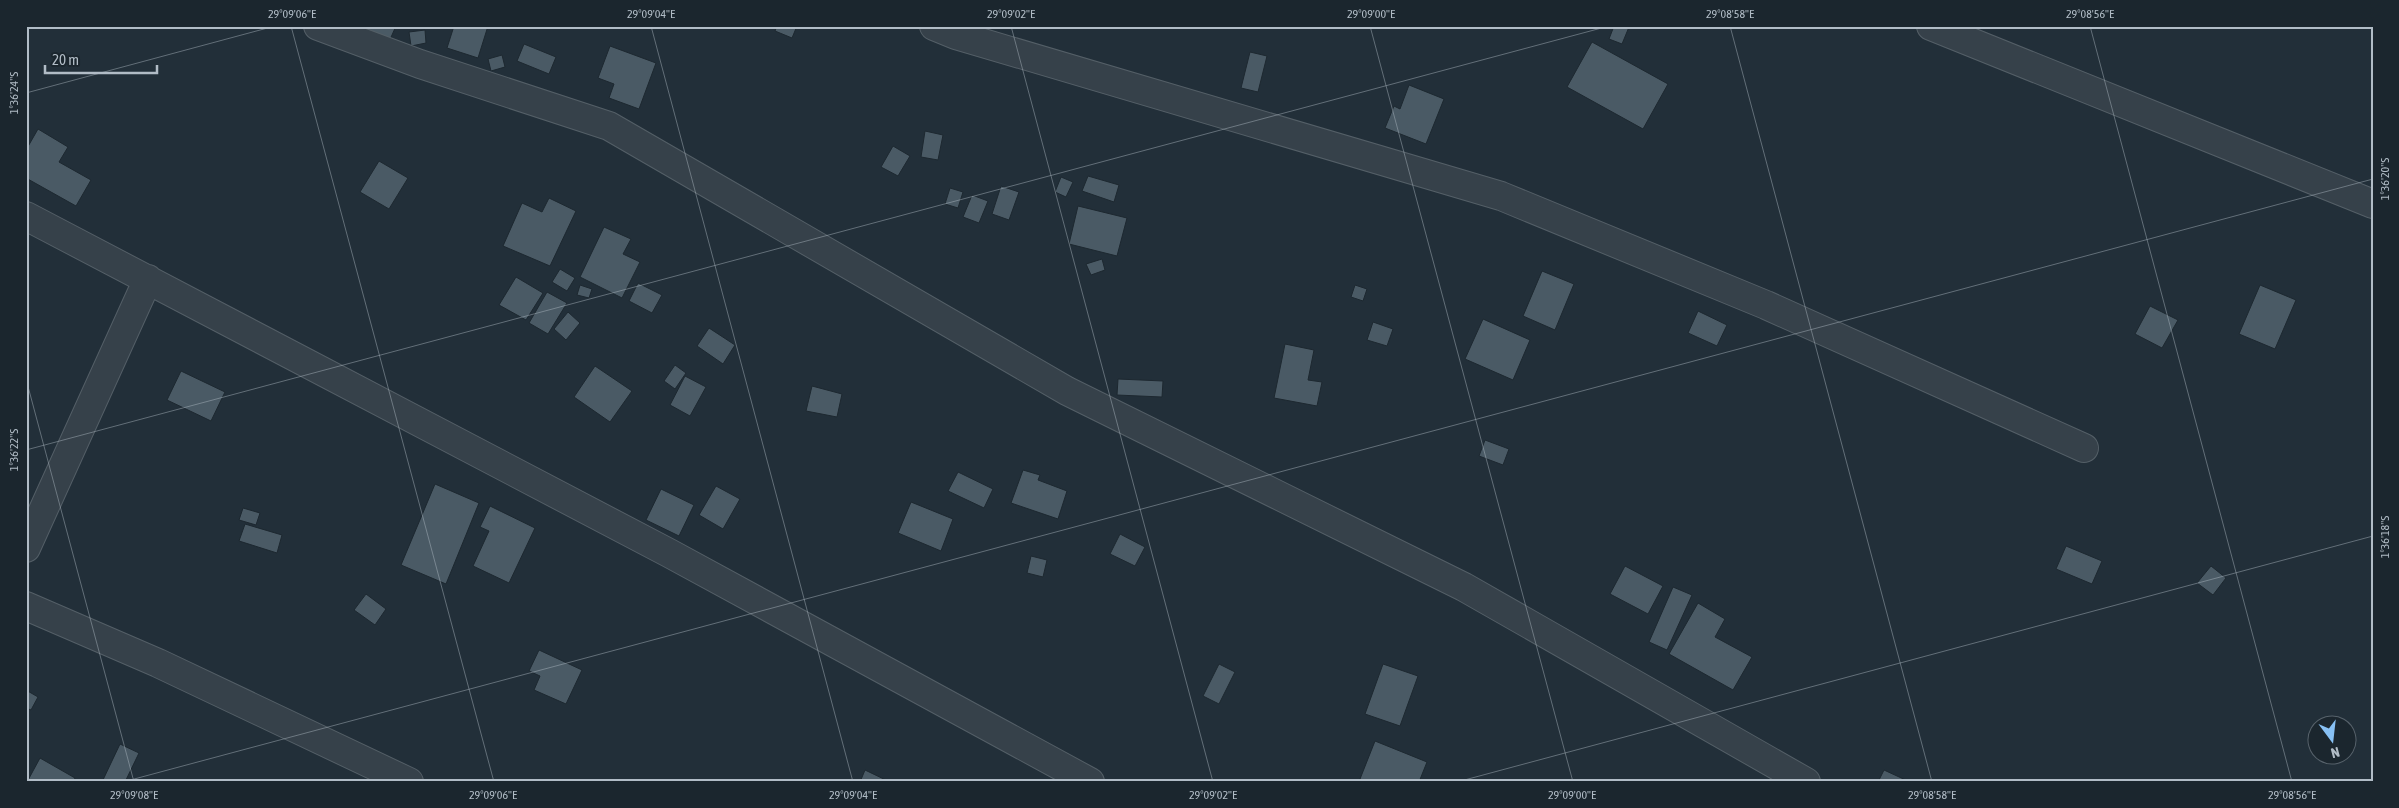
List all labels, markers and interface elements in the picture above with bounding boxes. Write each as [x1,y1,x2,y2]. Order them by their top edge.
text: 29°09'06"E [268,7,316,21]
text: 29°09'04"E [627,7,675,21]
text: 29°09'02"E [987,7,1035,21]
text: 29°09'00"E [1347,7,1395,21]
text: 29°08'58"E [1706,7,1754,21]
text: 29°08'56"E [2066,7,2114,21]
scale bar [45,42,158,74]
text: 20 m [52,51,79,68]
text: 1°36'24"S [7,72,21,114]
text: 1°36'20"S [2378,158,2392,200]
text: 1°36'22"S [7,429,21,471]
text: 1°36'18"S [2378,516,2392,558]
north arrow [2306,716,2356,766]
text: N [2329,744,2341,761]
text: 29°09'08"E [110,788,158,802]
text: 29°09'06"E [469,788,517,802]
text: 29°09'04"E [829,788,877,802]
text: 29°09'02"E [1189,788,1237,802]
text: 29°09'00"E [1548,788,1596,802]
text: 29°08'58"E [1908,788,1956,802]
text: 29°08'56"E [2268,788,2316,802]

